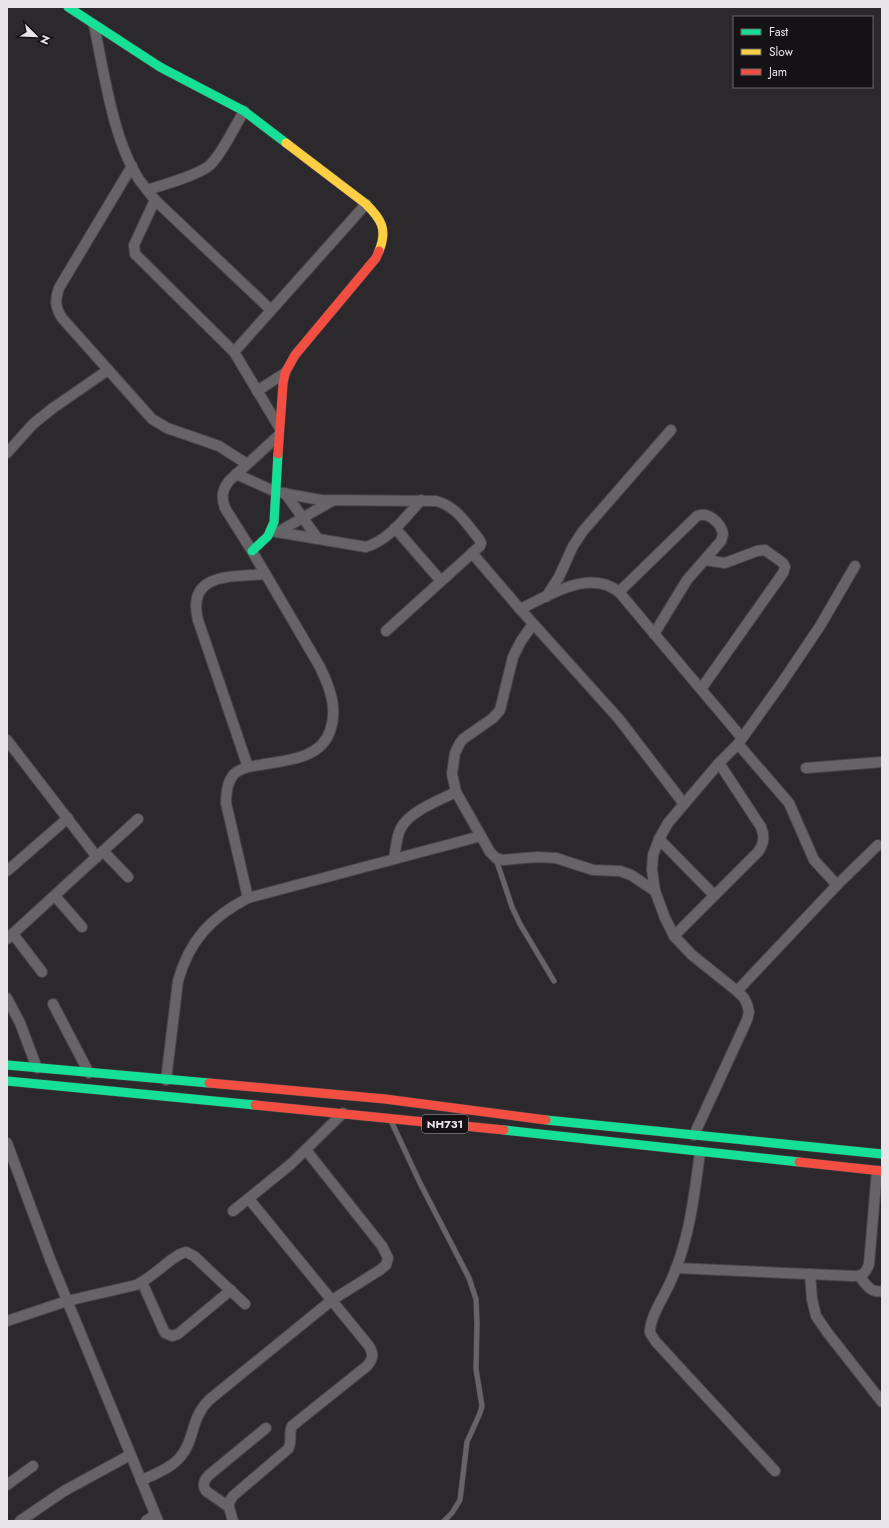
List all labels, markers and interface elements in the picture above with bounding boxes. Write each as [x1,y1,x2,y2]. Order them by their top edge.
north arrow [16,16,56,56]
legend [733,16,873,88]
text: Fast [769,23,788,41]
text: N [36,33,54,47]
text: Slow [769,43,794,61]
text: Jam [767,63,787,81]
road number: NH731 [422,1115,468,1133]

